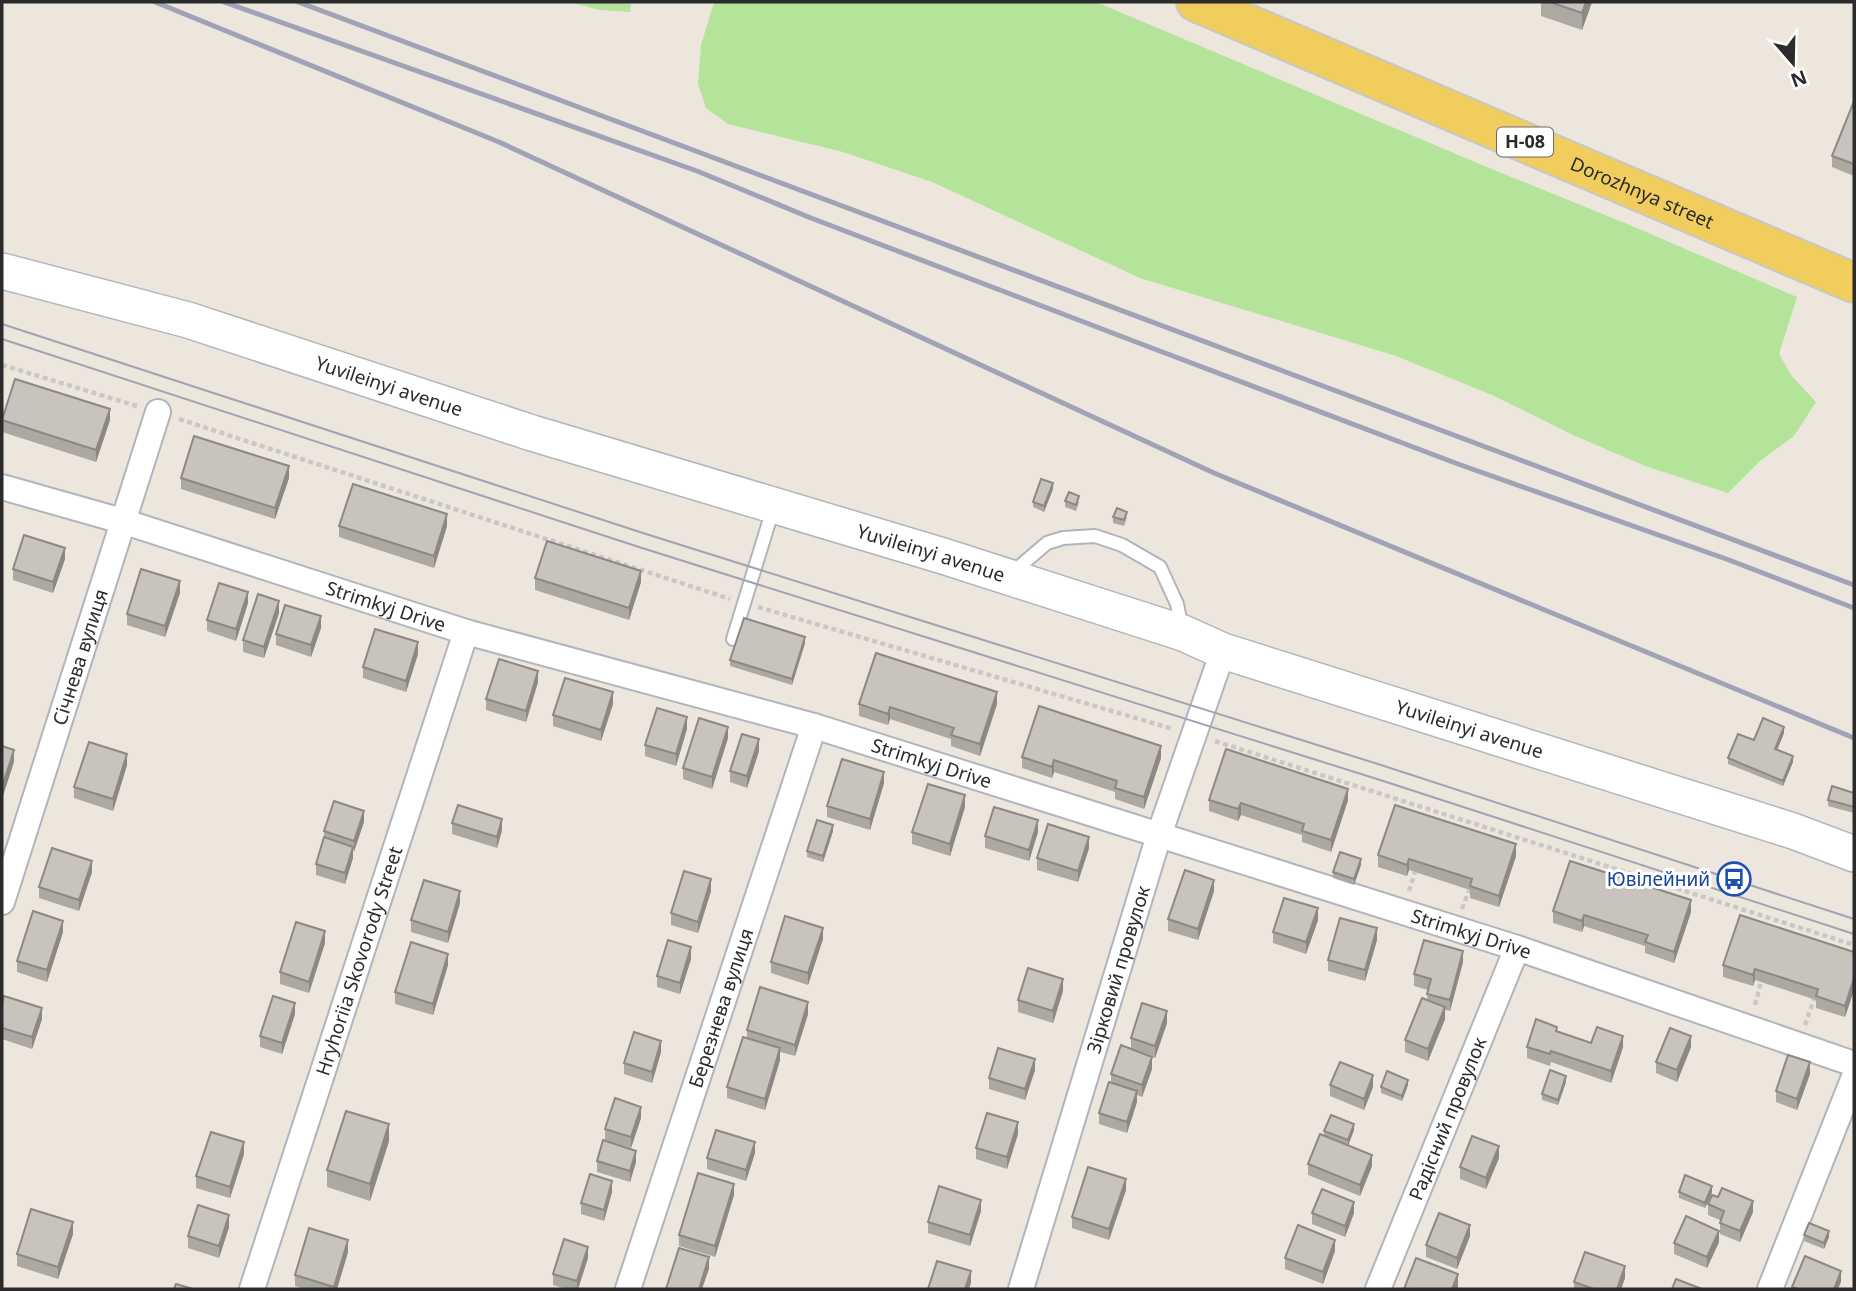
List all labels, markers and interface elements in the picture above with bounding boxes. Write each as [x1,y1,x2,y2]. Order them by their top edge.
north arrow [1758,28,1828,98]
text: N [1787,64,1811,94]
road number: Н-08 [1497,127,1553,156]
street label: Dorozhnya street [1566,150,1718,235]
street label: Yuvileinyi avenue [312,350,466,422]
street label: Yuvileinyi avenue [854,518,1008,588]
street label: Strimkyj Drive [323,575,449,638]
street label: Січнева вулиця [46,586,114,728]
street label: Yuvileinyi avenue [1392,693,1547,764]
street label: Strimkyj Drive [868,732,995,794]
street label: Hryhoriia Skovorody Street [309,843,408,1079]
bus stop icon: Ювілейний [1715,860,1753,898]
place label: Ювілейний [1607,866,1710,892]
street label: Зірковий провулок [1080,882,1156,1056]
street label: Strimkyj Drive [1408,902,1535,965]
street label: Березнева вулиця [682,925,759,1091]
street label: Радісний провулок [1403,1033,1492,1204]

